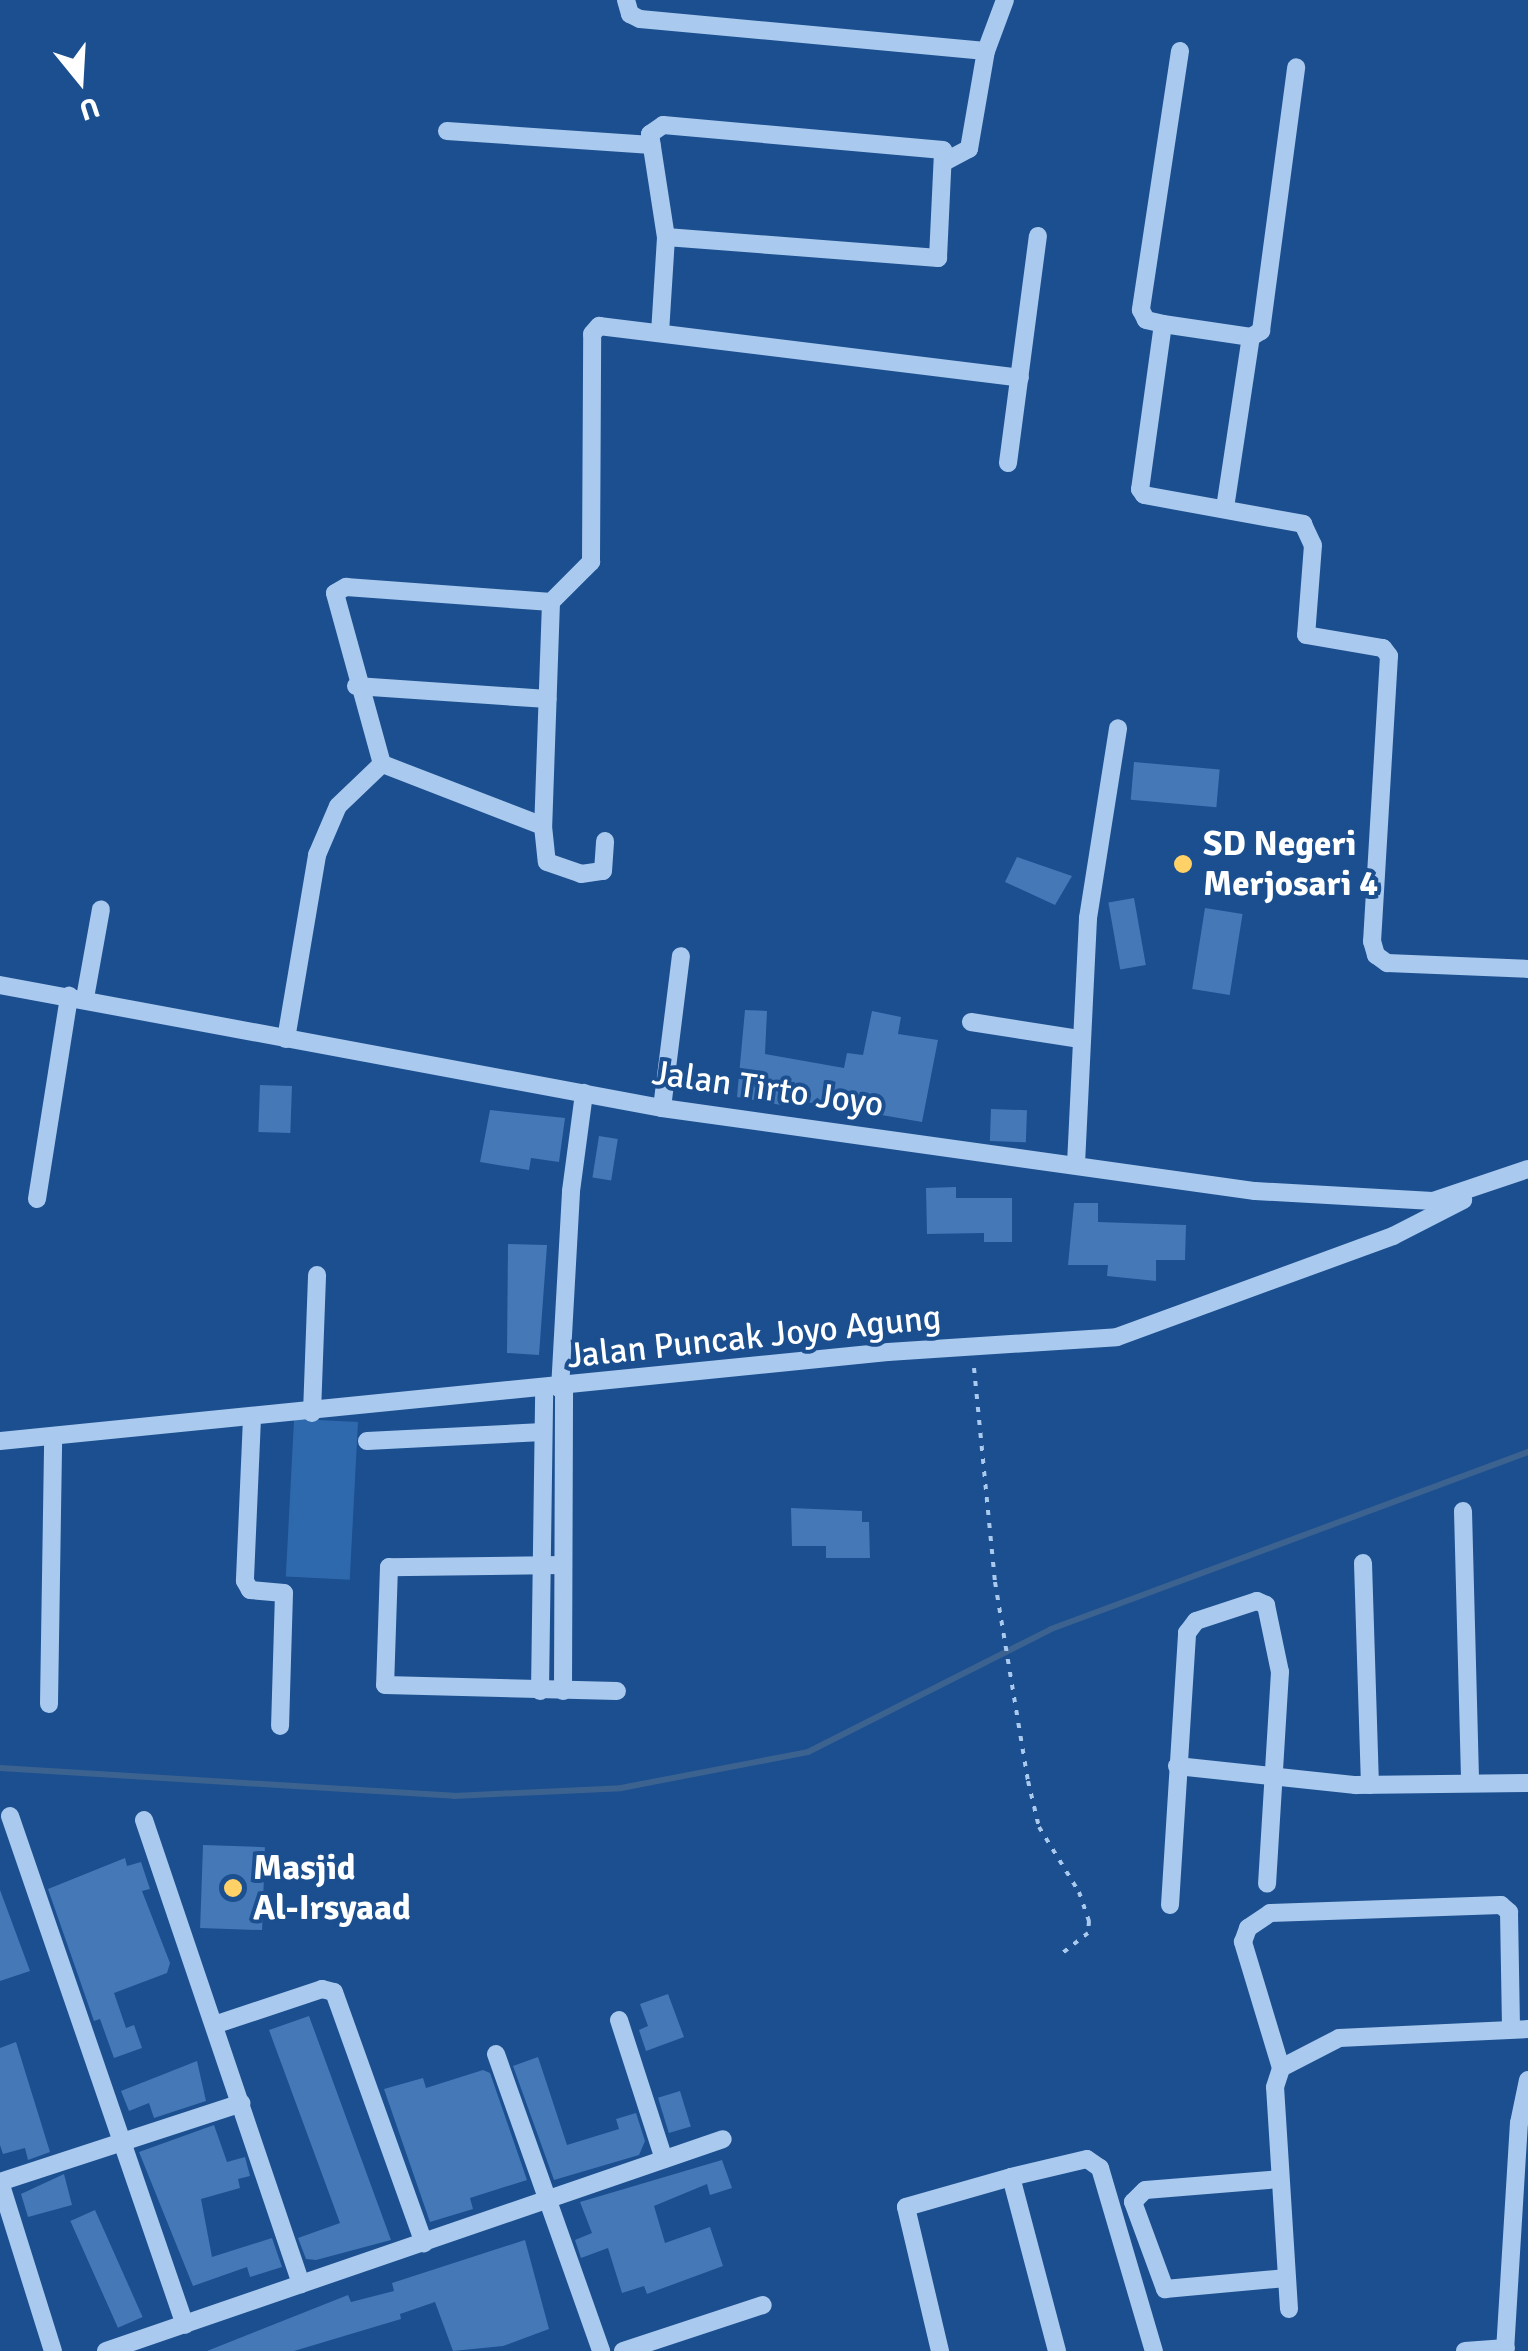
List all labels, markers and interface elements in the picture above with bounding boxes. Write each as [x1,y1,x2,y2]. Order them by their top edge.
north arrow [30,30,130,130]
text: U [75,89,103,128]
place label: SD Negeri Merjosari 4 [1203,823,1378,905]
marker: SD Negeri Merjosari 4 [1172,853,1194,875]
street label: Jalan Tirto Joyo [650,1052,886,1126]
street label: Jalan Puncak Joyo Agung [565,1296,943,1378]
place label: Masjid Al-Irsyaad [253,1847,411,1929]
marker: Masjid Al-Irsyaad [222,1877,244,1899]

